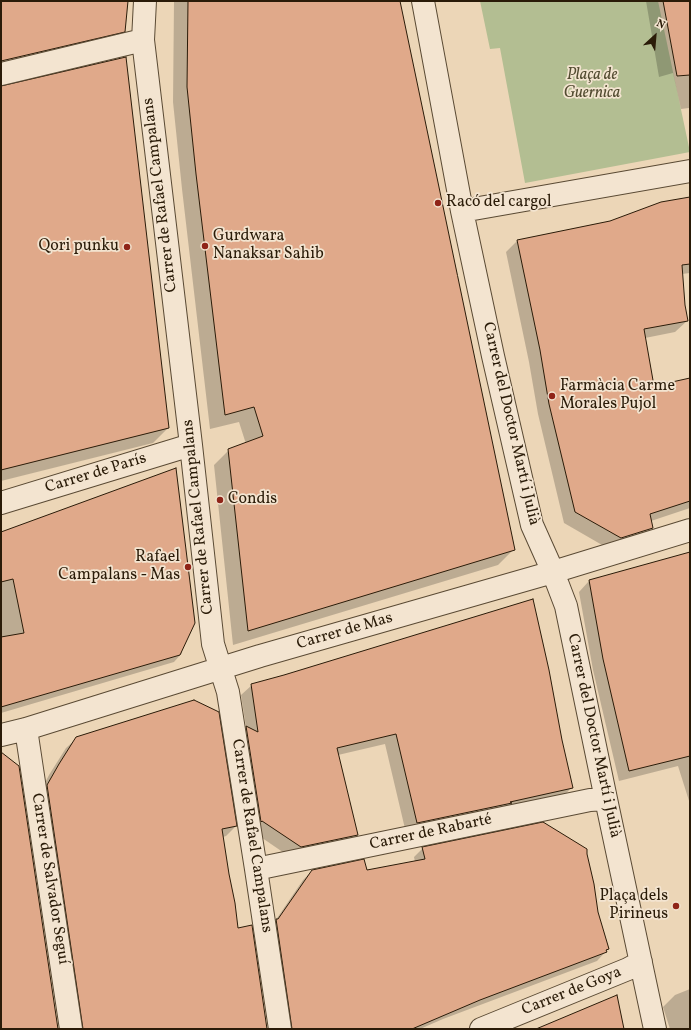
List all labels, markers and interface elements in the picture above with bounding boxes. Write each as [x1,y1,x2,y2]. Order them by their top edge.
north arrow [635,16,675,56]
text: N [654,16,667,33]
park label: Plaça de Guernica [564,66,620,104]
street label: Carrer de Rafael Campalans [140,97,182,293]
place label: Racó del cargol [446,193,552,213]
marker: Racó del cargol [433,198,443,208]
place label: Gurdwara Nanaksar Sahib [213,227,324,265]
place label: Qori punku [39,237,119,257]
marker: Gurdwara Nanaksar Sahib [200,241,210,251]
marker: Qori punku [122,242,132,252]
street label: Carrer del Doctor Martí i Julià [477,320,543,528]
place label: Farmàcia Carme Morales Pujol [560,377,675,415]
marker: Farmàcia Carme Morales Pujol [547,391,557,401]
street label: Carrer de Rafael Campalans [179,419,219,615]
street label: Carrer de París [43,450,149,498]
place label: Condis [228,490,277,510]
marker: Condis [215,495,225,505]
place label: Rafael Campalans - Mas [58,548,180,586]
marker: Rafael Campalans - Mas [183,562,193,572]
street label: Carrer de Mas [295,609,395,655]
street label: Carrer del Doctor Martí i Julià [562,632,624,840]
street label: Carrer de Rafael Campalans [226,738,276,934]
street label: Carrer de Salvador Seguí [26,792,72,966]
street label: Carrer de Rabarté [368,811,494,855]
place label: Plaça dels Pirineus [599,887,668,925]
marker: Plaça dels Pirineus [671,901,681,911]
street label: Carrer de Goya [519,963,625,1021]

